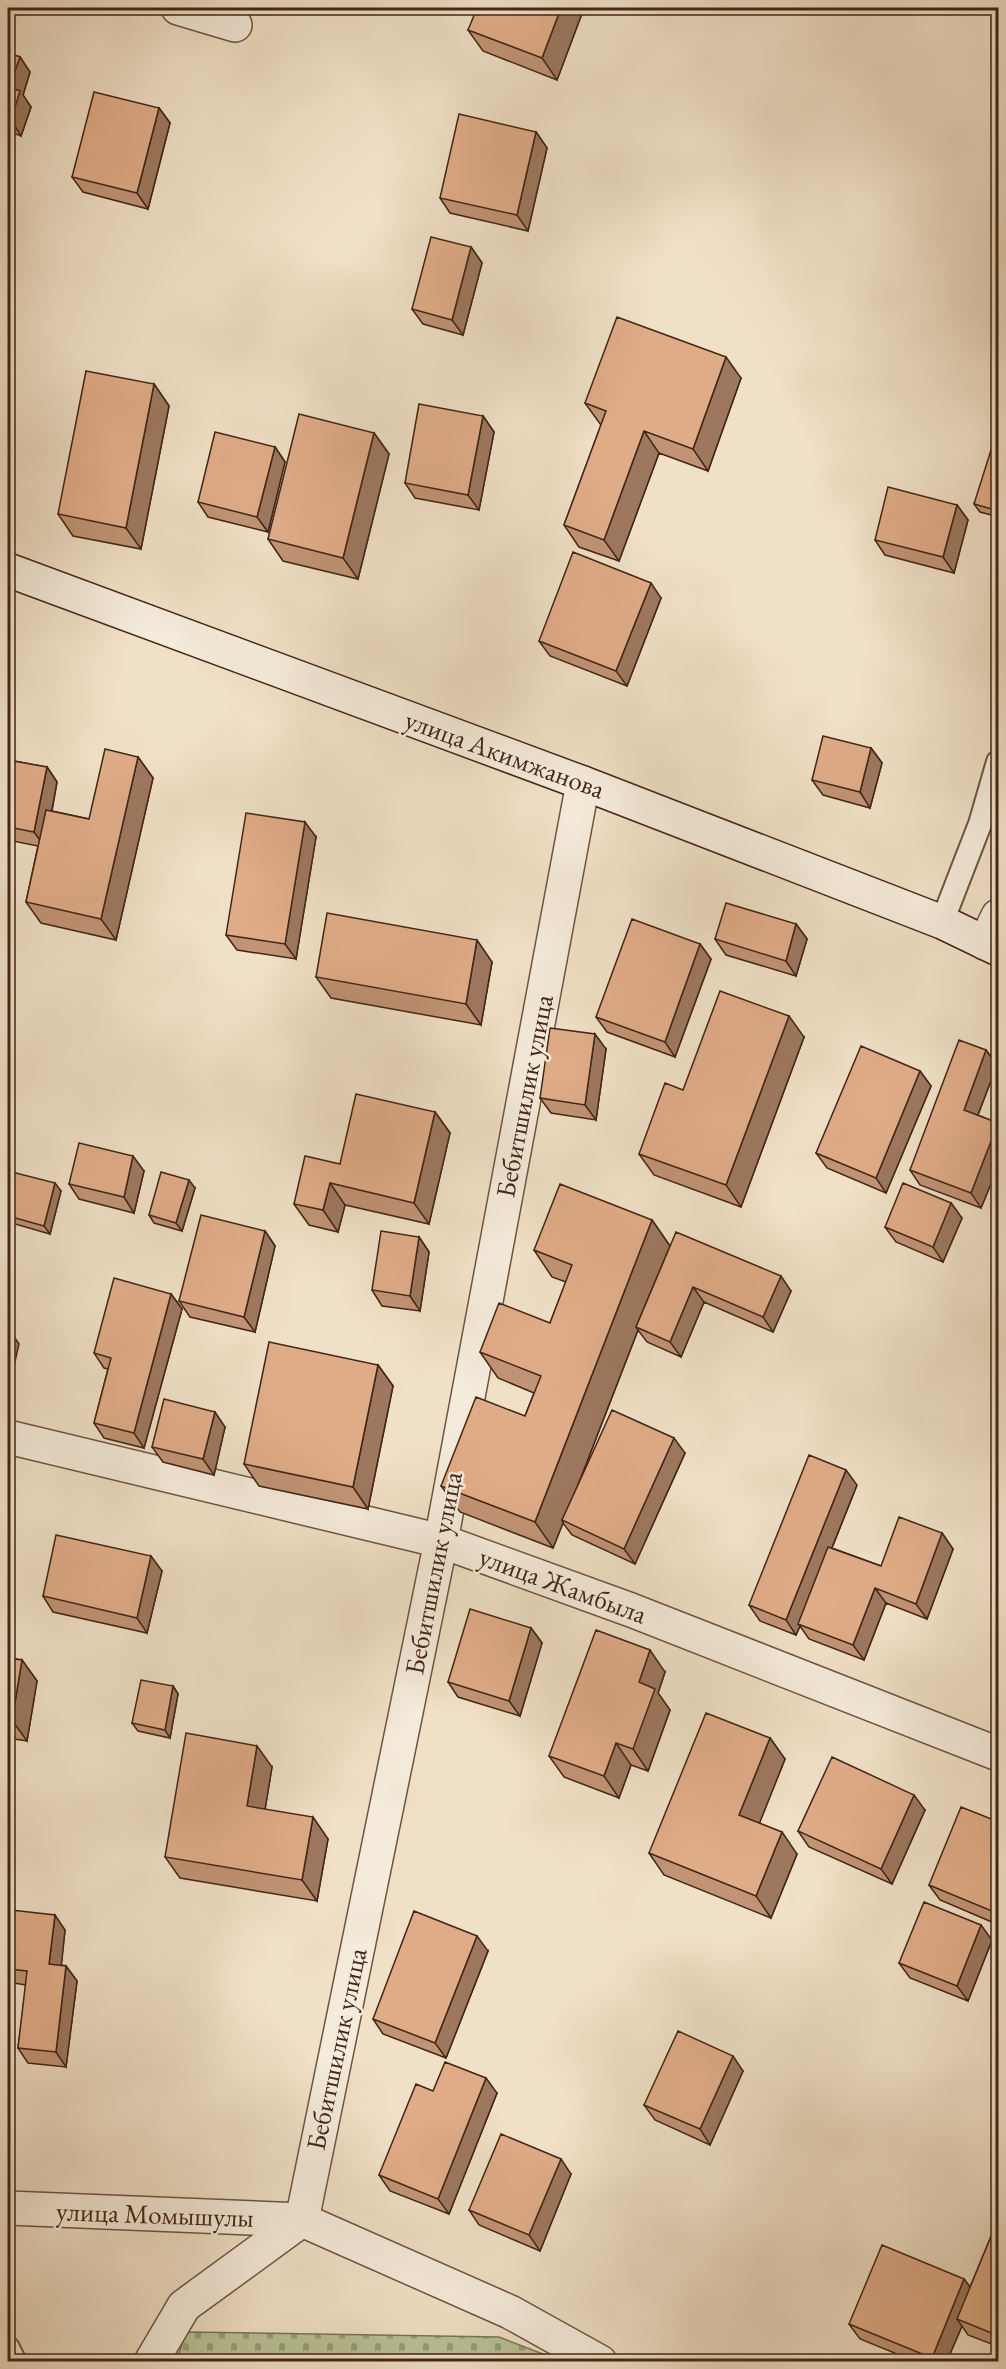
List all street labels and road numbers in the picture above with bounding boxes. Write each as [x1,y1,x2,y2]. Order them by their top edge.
street label: улица Акимжанова [400,702,610,806]
street label: Бебитшилик улица [487,991,561,1200]
street label: Бебитшилик улица [396,1468,470,1677]
street label: улица Жамбыла [474,1539,652,1632]
street label: Бебитшилик улица [297,1944,375,2153]
street label: улица Момышулы [55,2193,255,2235]

